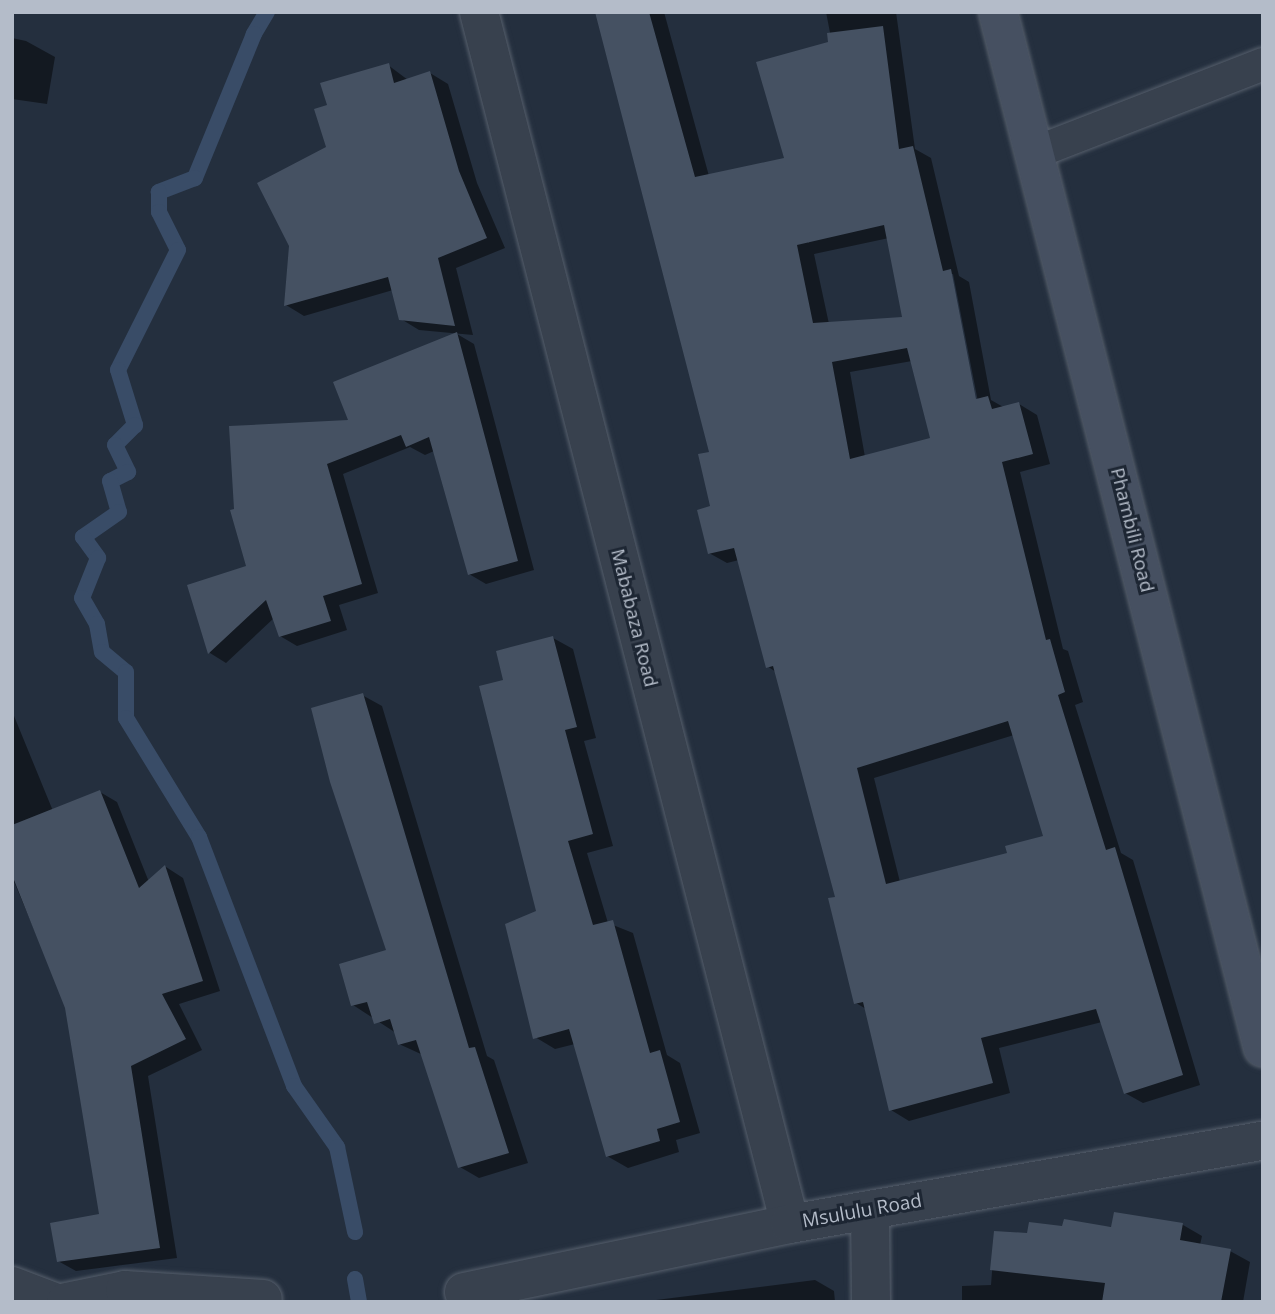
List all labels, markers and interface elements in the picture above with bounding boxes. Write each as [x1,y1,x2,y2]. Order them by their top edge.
street label: Phambili Road [1106,465,1158,595]
street label: Mababaza Road [606,546,662,690]
street label: Msululu Road [800,1189,924,1233]

